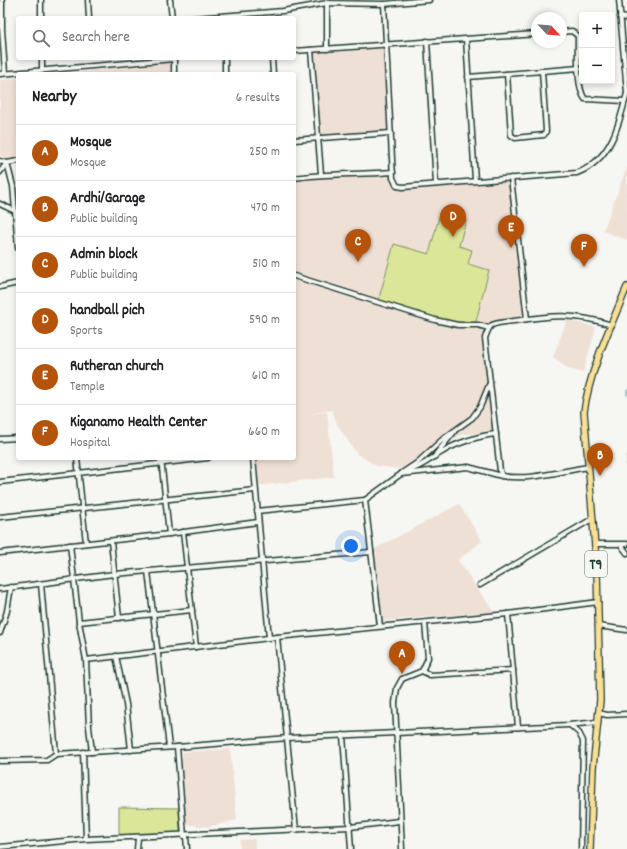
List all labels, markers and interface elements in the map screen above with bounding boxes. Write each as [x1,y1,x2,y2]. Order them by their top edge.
north arrow [531,12,567,48]
map controls [579,12,615,84]
button: + [579,12,615,48]
search box [16,16,296,60]
icon: search [30,27,52,49]
text: Search here [62,27,130,49]
button: − [579,48,615,84]
text: Nearby [32,86,76,110]
text: 6 results [236,89,280,108]
text: Mosque [70,132,112,154]
text: A [41,143,49,162]
text: 250 m [249,143,280,162]
text: Mosque [70,154,106,173]
text: Ardhi/Garage [70,188,145,210]
text: B [42,199,48,218]
text: 470 m [251,199,280,218]
pin: D [440,204,466,237]
text: Public building [70,210,138,229]
pin: E [498,215,524,248]
pin: C [345,229,371,262]
pin: F [571,234,597,267]
text: Admin block [70,244,138,266]
text: C [42,255,48,274]
text: 510 m [252,255,280,274]
text: Public building [70,266,138,285]
text: handball pich [70,300,145,322]
text: D [42,311,48,330]
text: 590 m [249,311,280,330]
text: Sports [70,322,103,341]
text: Rutheran church [70,356,164,378]
text: E [42,367,48,386]
text: 610 m [252,367,280,386]
text: Temple [70,378,105,397]
text: Kiganamo Health Center [70,412,207,434]
text: F [42,423,48,442]
text: 660 m [248,423,280,442]
text: Hospital [70,434,110,453]
pin: B [587,443,613,476]
your location [341,536,361,556]
road number: T9 [585,551,607,577]
pin: A [389,641,415,674]

